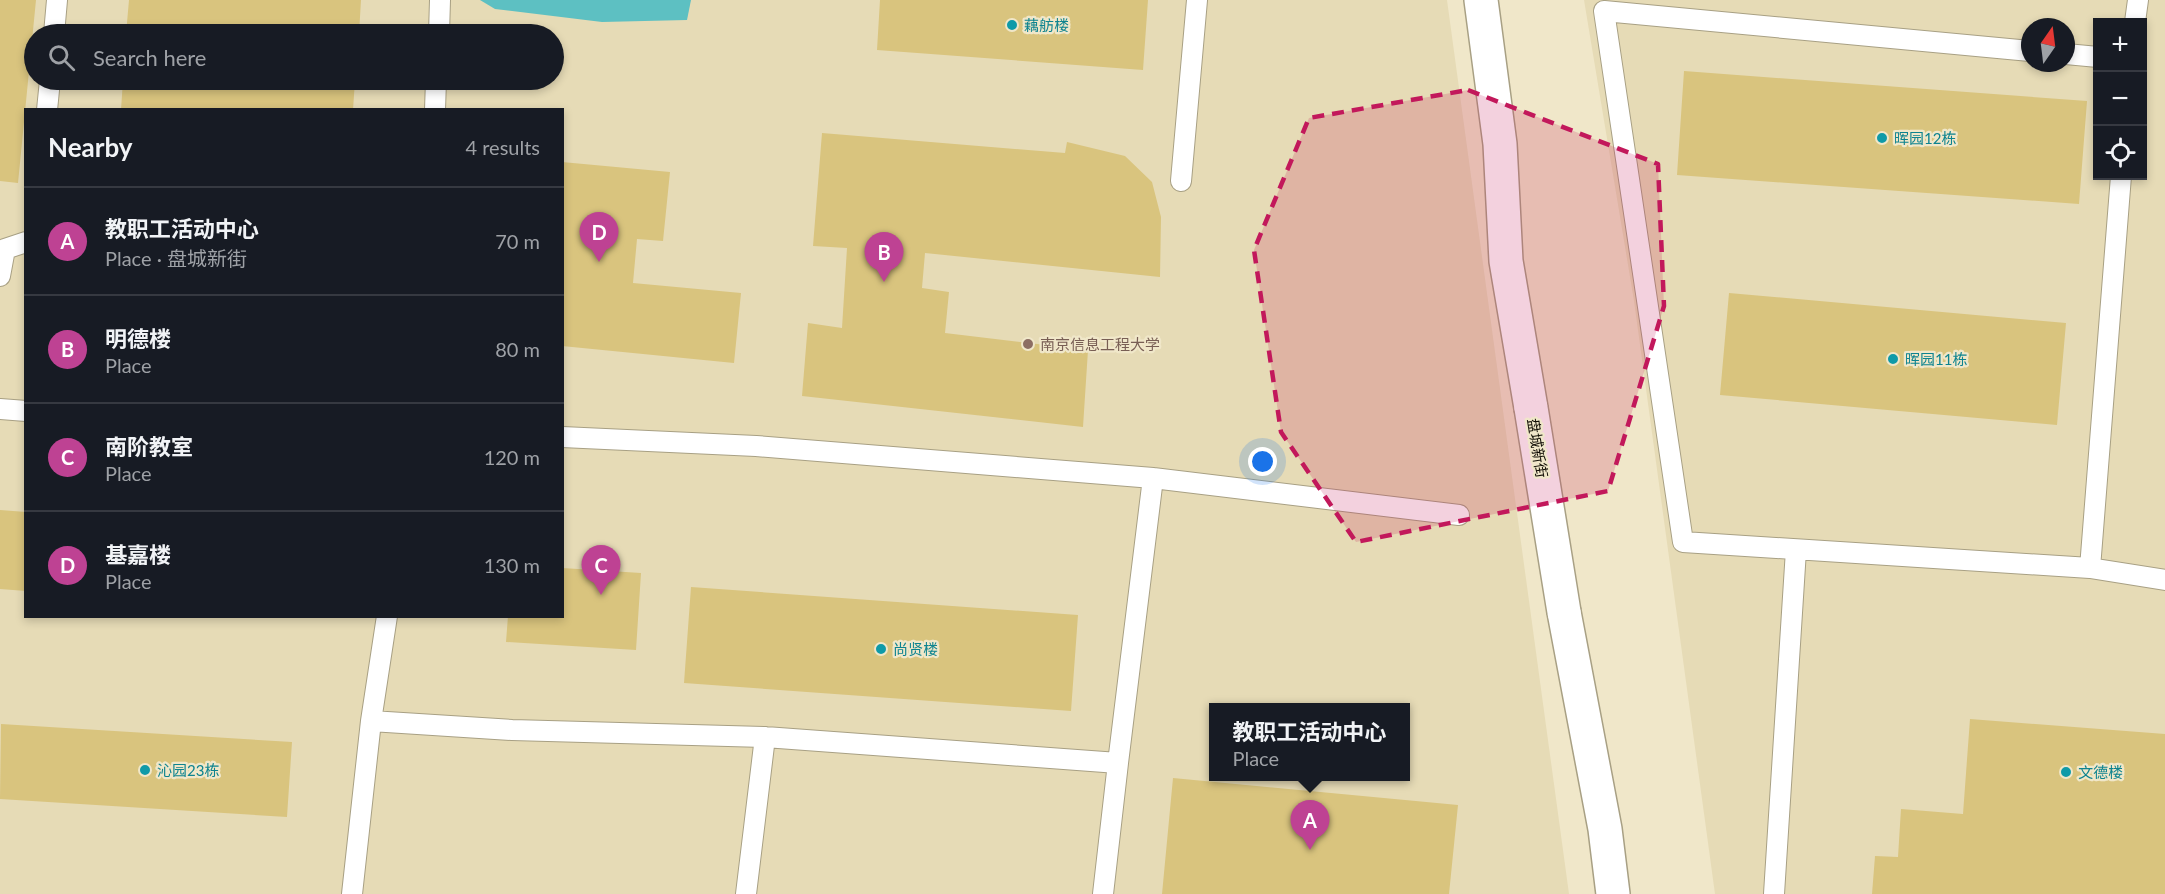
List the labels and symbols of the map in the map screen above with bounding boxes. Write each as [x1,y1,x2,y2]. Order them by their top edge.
place label: 藕舫楼 [1024,16,1069,34]
marker: 藕舫楼 [1005,18,1019,32]
north arrow [2021,18,2075,72]
place label: 晖园12栋 [1894,129,1956,147]
marker: 晖园12栋 [1875,131,1889,145]
pin: D [580,212,618,262]
pin: B [864,232,904,282]
place label: 南京信息工程大学 [1040,335,1160,353]
marker: 南京信息工程大学 [1021,337,1035,351]
place label: 晖园11栋 [1905,350,1967,368]
marker: 晖园11栋 [1886,352,1900,366]
street label: 盘城新街 [1524,417,1552,479]
your location [1248,447,1277,476]
pin: C [582,546,620,595]
place label: 尚贤楼 [893,640,938,658]
marker: 尚贤楼 [874,642,888,656]
place label: 沁园23栋 [157,761,219,779]
marker: 沁园23栋 [138,763,152,777]
place label: 文德楼 [2078,763,2123,781]
marker: 文德楼 [2059,765,2073,779]
pin: A [1290,800,1330,850]

